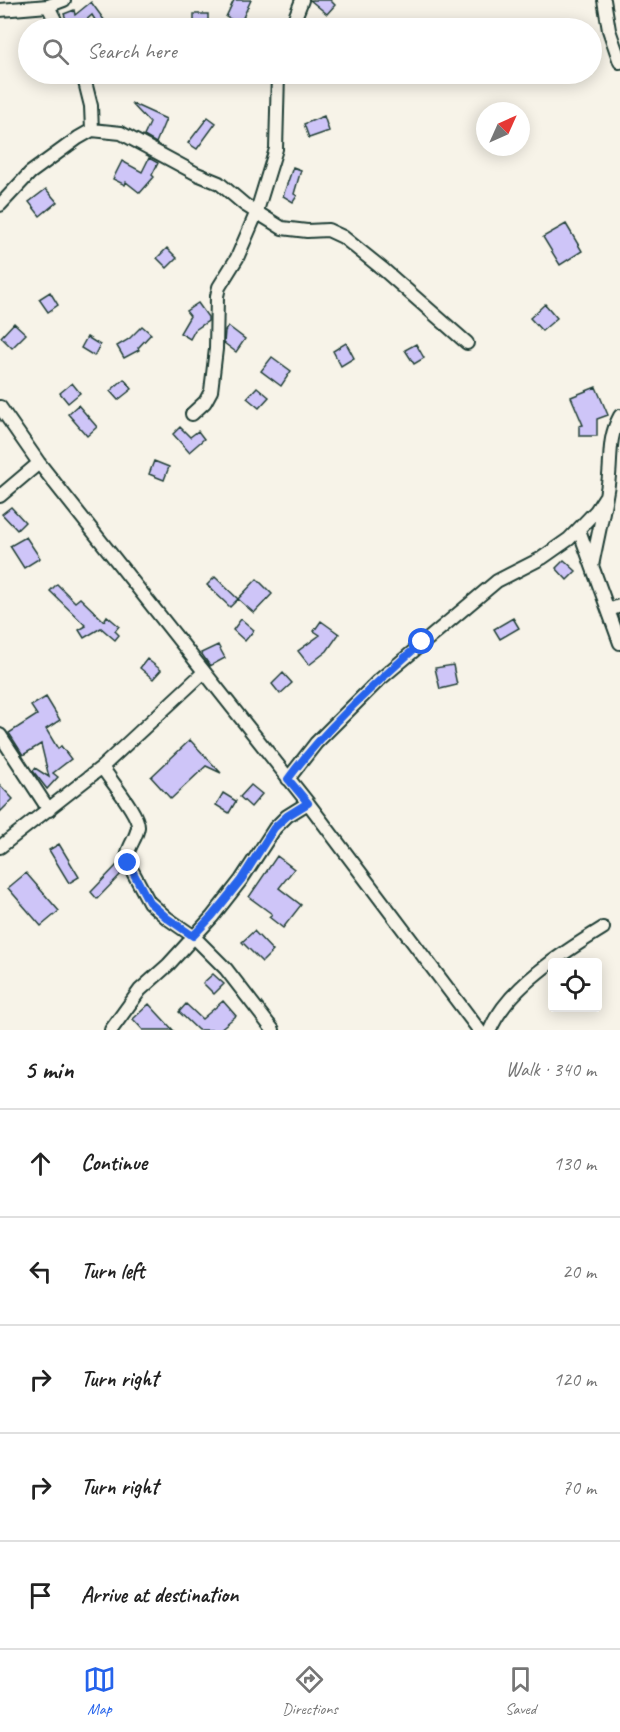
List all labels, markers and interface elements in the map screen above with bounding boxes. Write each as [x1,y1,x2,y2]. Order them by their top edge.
search box [18,18,602,84]
icon: search [39,35,72,68]
text: Search here [87,37,177,65]
north arrow [476,102,530,156]
route start [408,628,434,654]
route end [114,849,140,875]
map controls [548,958,602,1012]
button: locate [548,958,602,1012]
text: 5 min [24,1053,73,1086]
text: Walk · 340 m [506,1057,596,1082]
icon: ahead [24,1147,57,1180]
text: Continue [81,1149,147,1177]
text: 130 m [553,1151,596,1176]
icon: left [24,1255,57,1288]
text: Turn left [81,1257,145,1285]
text: 20 m [562,1259,596,1284]
icon: right [24,1363,57,1396]
text: Turn right [81,1365,158,1393]
text: 120 m [553,1367,596,1392]
icon: right [24,1471,57,1504]
text: Turn right [81,1473,158,1501]
text: 70 m [562,1475,596,1500]
icon: arrive [24,1579,57,1612]
text: Arrive at destination [81,1581,238,1609]
tab: Map [83,1663,116,1719]
tab: Directions [282,1663,338,1719]
tab: Saved [504,1663,537,1719]

